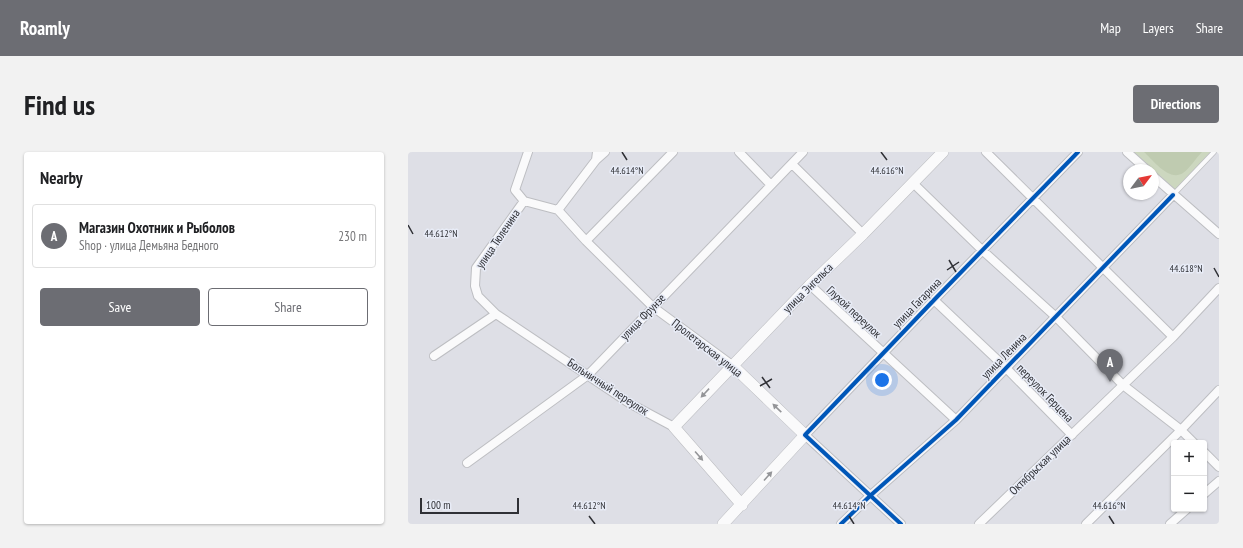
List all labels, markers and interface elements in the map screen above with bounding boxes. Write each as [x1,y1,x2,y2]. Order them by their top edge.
text: Roamly [20,16,70,40]
text: Map [1100,19,1121,37]
text: Layers [1143,19,1174,37]
text: Share [1196,19,1223,37]
button: Directions [1133,85,1219,123]
text: Find us [24,86,95,123]
text: 44.614°N [610,164,644,177]
text: 44.616°N [870,164,904,177]
north arrow [1123,164,1159,200]
text: Nearby [40,167,83,189]
street label: улица Тюленина [472,206,523,271]
text: Магазин Охотник и Рыболов [79,218,235,237]
text: 44.612°N [424,227,458,240]
text: A [51,228,57,245]
text: 230 m [338,228,367,245]
text: Shop · улица Демьяна Бедного [79,237,219,254]
street label: улица Энгельса [780,259,836,316]
text: 44.618°N [1169,262,1203,275]
street label: улица Гагарина [889,274,944,331]
street label: Глухой переулок [824,282,885,341]
button: Save [40,288,200,326]
button: Share [208,288,368,326]
street label: улица Фрунзе [617,290,668,343]
street label: Пролетарская улица [669,315,746,380]
street label: улица Ленина [978,329,1030,382]
pin: A [1097,349,1123,382]
street label: Больничный переулок [565,355,652,419]
street label: переулок Герцена [1014,360,1077,425]
your location [872,370,892,390]
one-way arrow [701,388,710,399]
one-way arrow [772,403,782,413]
street label: Октябрьская улица [1006,431,1074,498]
map controls [1171,440,1207,512]
button: + [1171,440,1207,476]
one-way arrow [695,451,704,462]
one-way arrow [763,471,773,481]
button: − [1171,476,1207,512]
scale bar [420,496,519,515]
text: 100 m [426,498,450,512]
text: 44.612°N [572,499,606,512]
text: 44.614°N [832,499,866,512]
text: 44.616°N [1092,499,1126,512]

